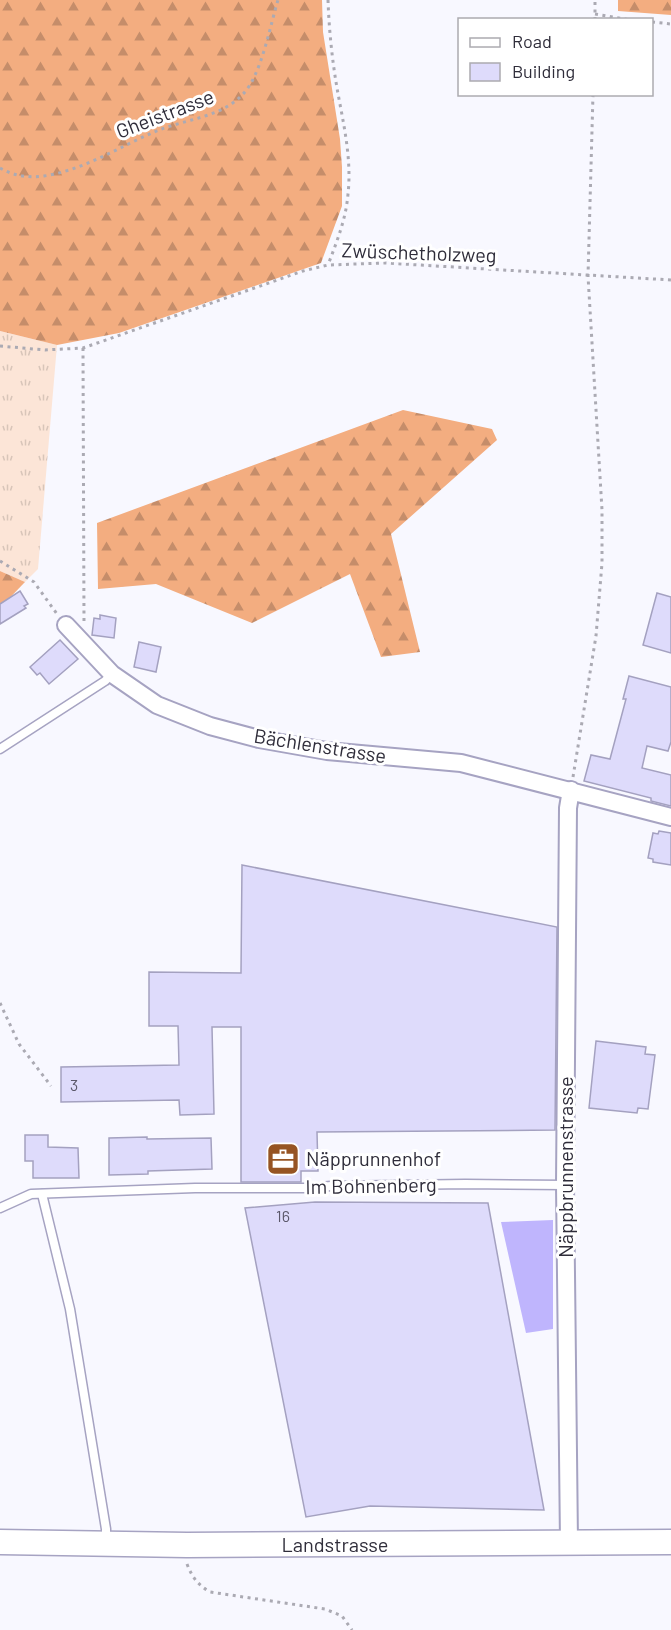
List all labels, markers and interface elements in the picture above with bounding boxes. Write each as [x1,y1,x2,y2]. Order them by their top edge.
legend [458,18,653,96]
text: Road [512,30,552,52]
text: Building [512,60,575,82]
street label: Gheistrasse [112,83,217,143]
street label: Zwüschetholzweg [341,237,497,267]
street label: Bächlenstrasse [252,723,388,767]
house number: 3 [70,1075,78,1094]
street label: Näppbrunnenstrasse [553,1076,577,1258]
office icon: Näpprunnenhof [265,1141,301,1177]
place label: Näpprunnenhof [306,1146,441,1170]
street label: Im Bohnenberg [305,1172,437,1198]
house number: 16 [276,1206,290,1225]
street label: Landstrasse [281,1532,389,1556]

